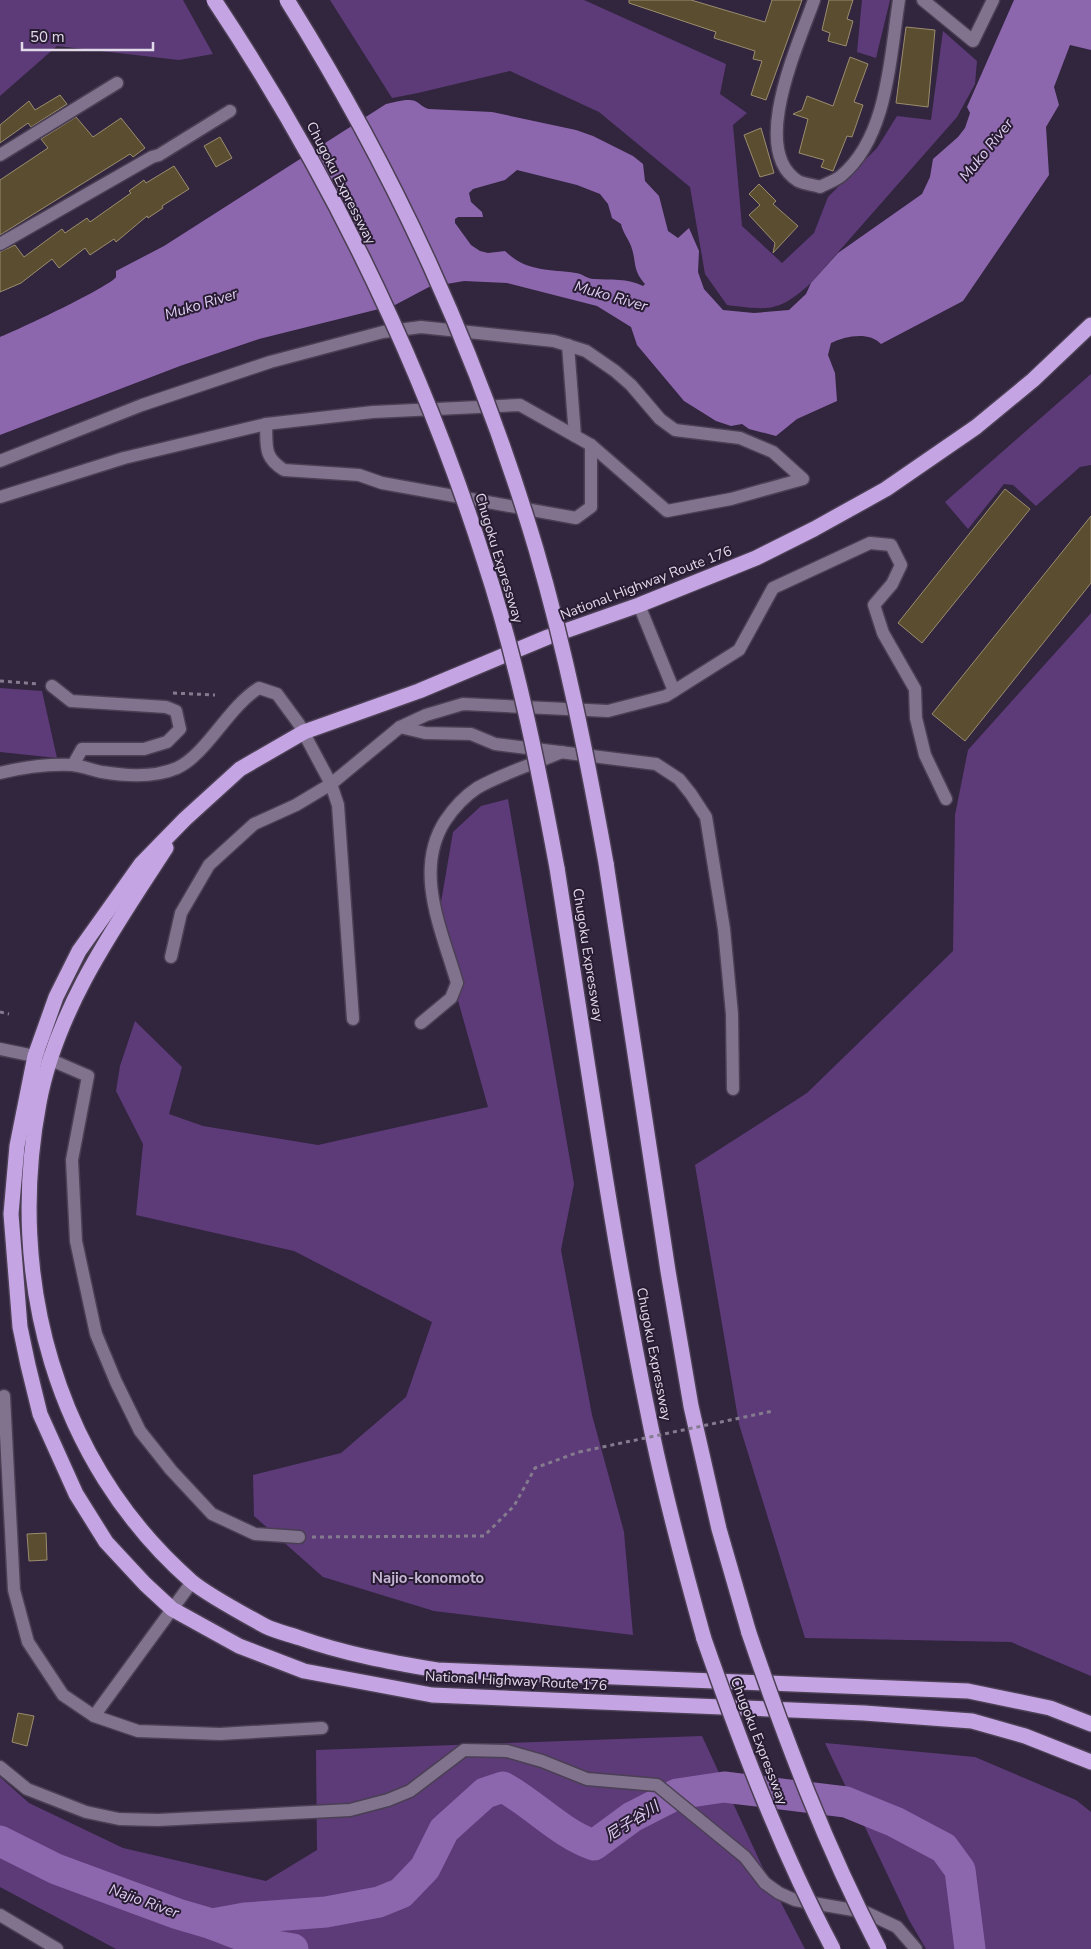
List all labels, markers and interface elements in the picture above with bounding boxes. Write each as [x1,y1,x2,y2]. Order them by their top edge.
scale bar [22,20,154,52]
text: 50 m [30,27,65,47]
water label: Muko River [955,114,1018,186]
street label: Chugoku Expressway [302,118,381,248]
water label: Muko River [572,276,651,316]
water label: Muko River [162,283,240,325]
street label: Chugoku Expressway [470,491,528,626]
street label: National Highway Route 176 [557,541,735,625]
street label: Chugoku Expressway [568,887,608,1024]
street label: Chugoku Expressway [632,1286,676,1423]
district label: Najio-konomoto [372,1568,485,1588]
street label: National Highway Route 176 [424,1667,608,1695]
street label: Chugoku Expressway [726,1674,792,1808]
water label: 尼子谷川 [601,1796,664,1845]
water label: Najio River [106,1879,182,1923]

